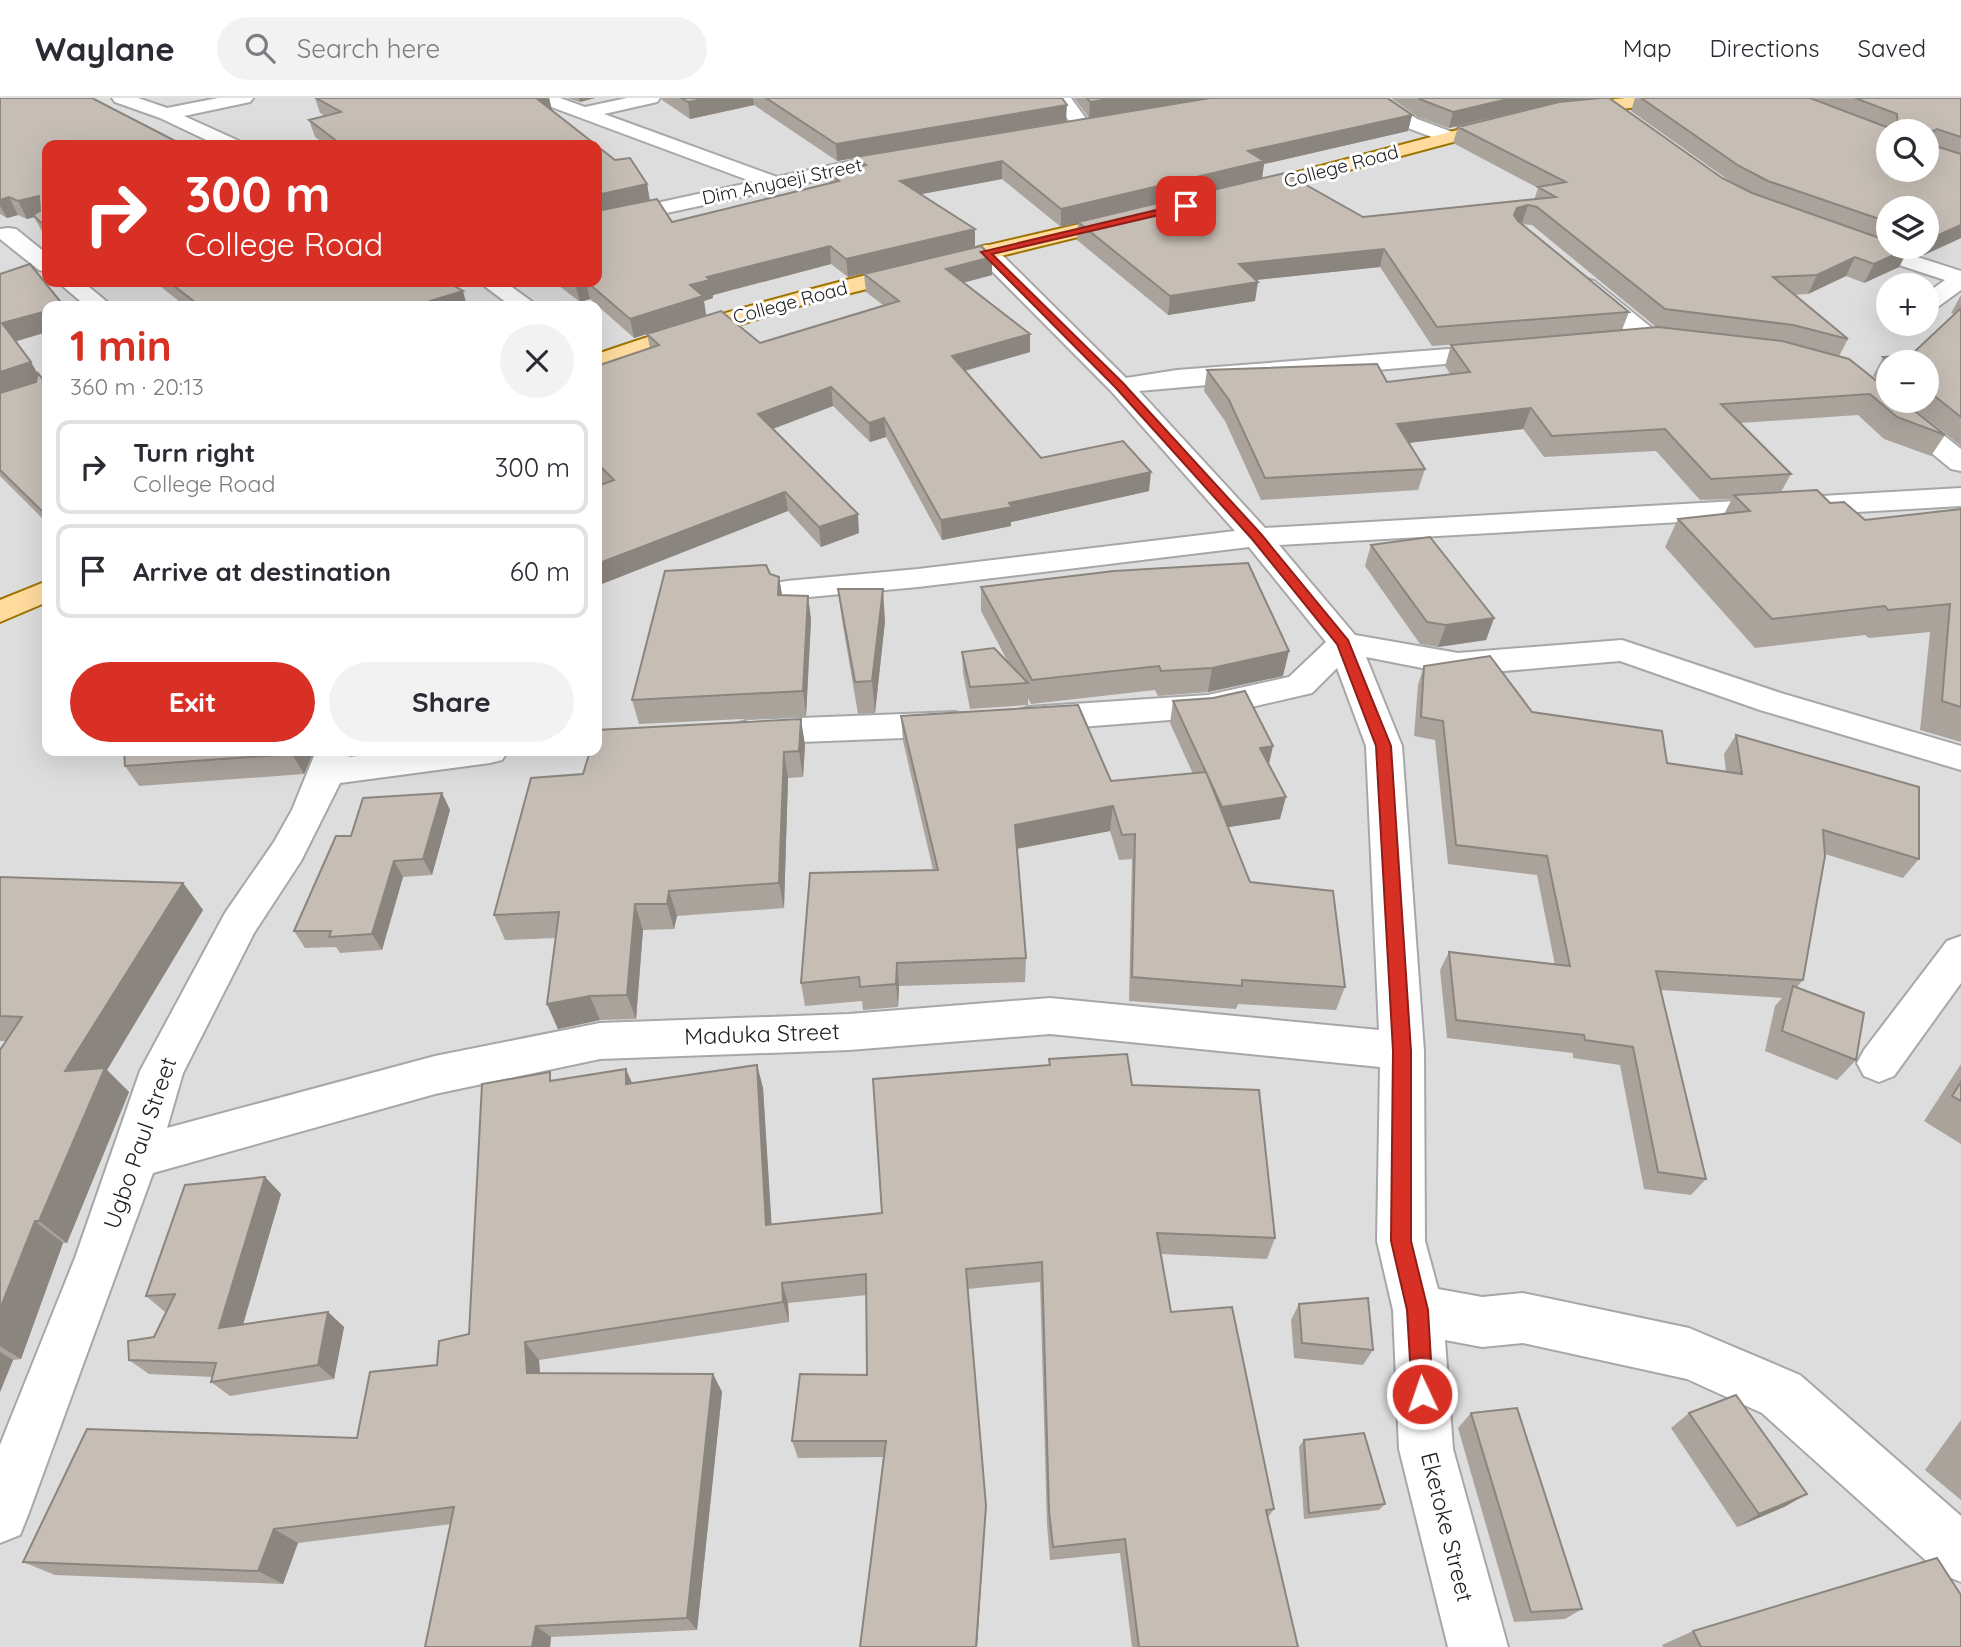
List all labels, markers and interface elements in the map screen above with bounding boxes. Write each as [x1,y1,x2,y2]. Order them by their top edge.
search box [217,17,707,80]
text: Waylane [35,28,175,69]
icon: search [241,29,279,67]
text: Search here [297,32,440,65]
text: Map [1623,33,1672,63]
text: Directions [1710,33,1820,63]
text: Saved [1858,33,1926,63]
map controls [1876,119,1939,413]
button: search [1876,119,1939,182]
street label: College Road [1281,139,1401,193]
street label: Dim Anyaeji Street [700,152,864,210]
text: 300 m [185,163,330,224]
icon: right [70,168,161,259]
pin [1156,176,1216,236]
icon: arrive [1167,187,1205,225]
button: layers [1876,196,1939,259]
text: College Road [185,224,383,264]
button: + [1876,273,1939,336]
street label: College Road [730,275,850,329]
text: 1 min [70,319,172,372]
button: close [500,324,574,398]
button: − [1876,350,1939,413]
text: 360 m · 20:13 [70,372,204,401]
text: Turn right [133,436,255,469]
icon: right [74,448,112,486]
text: 300 m [495,451,570,484]
text: College Road [133,469,275,498]
icon: arrive [74,552,112,590]
text: Arrive at destination [133,555,391,588]
text: 60 m [510,555,570,588]
button: Exit [70,662,315,742]
button: Share [329,662,574,742]
street label: Maduka Street [684,1016,840,1051]
street label: Ugbo Paul Street [97,1053,183,1233]
position arrow [1385,1357,1459,1431]
street label: Eketoke Street [1415,1449,1480,1605]

